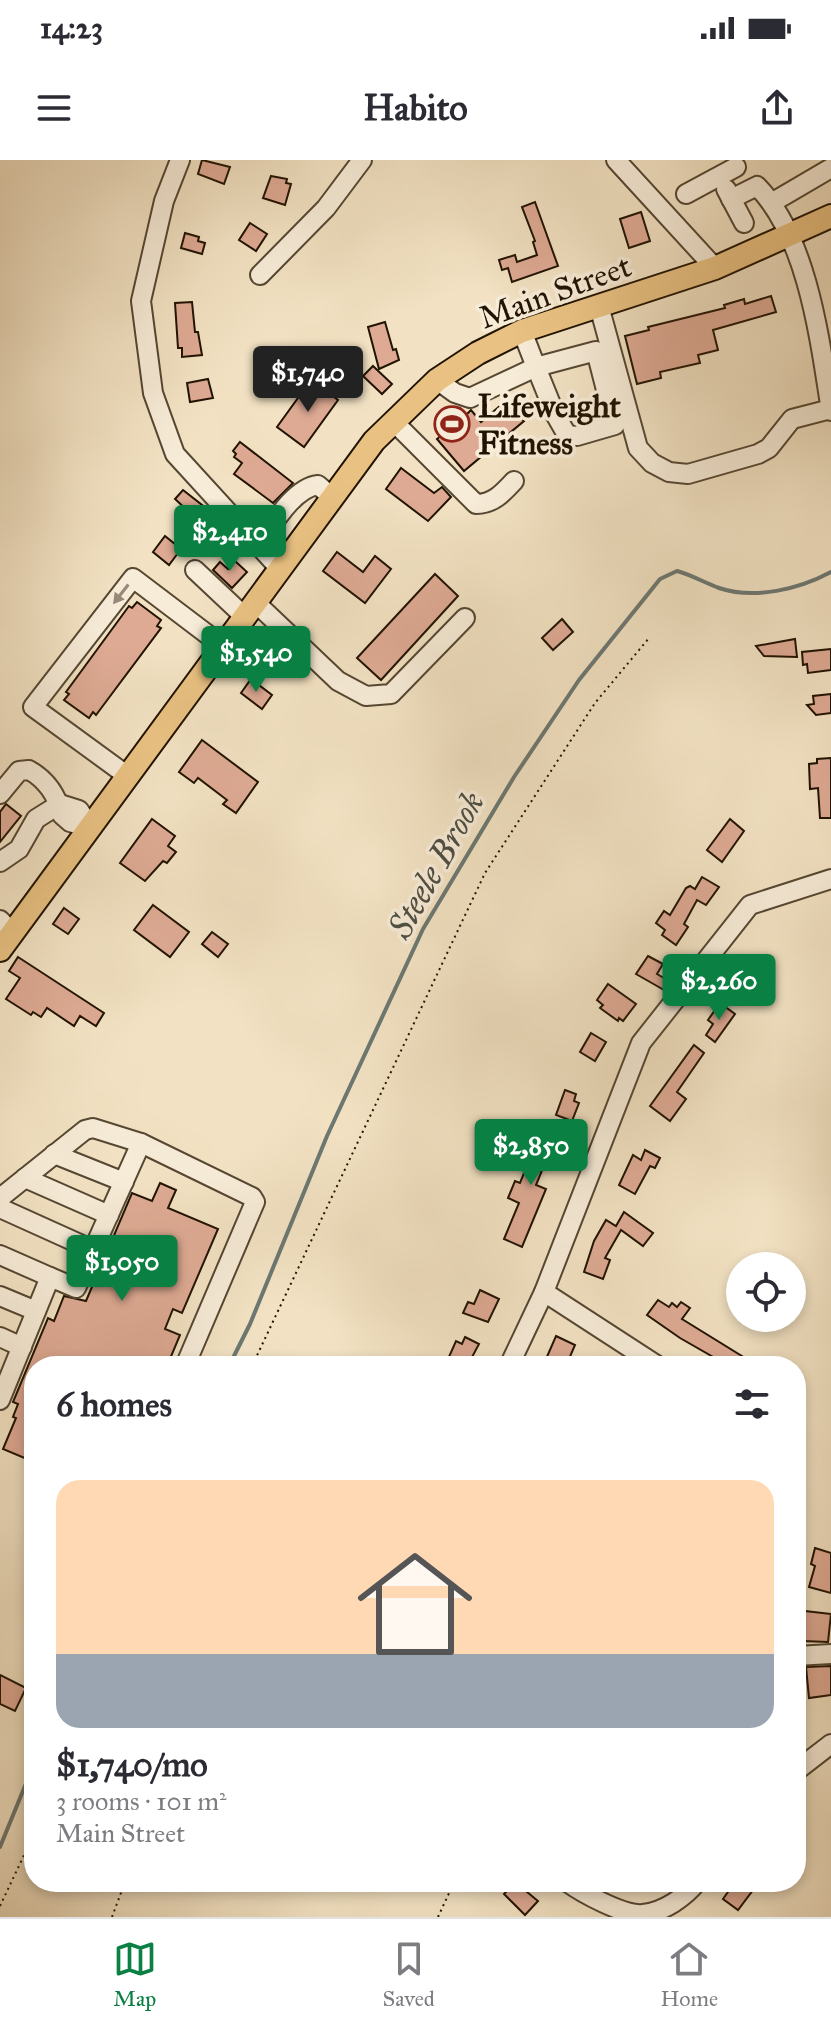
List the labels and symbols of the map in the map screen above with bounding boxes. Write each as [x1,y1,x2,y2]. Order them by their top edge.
street label: Main Street [474,246,636,338]
pin: $1,740 [243,346,373,414]
place label: Lifeweight Fitness [478,387,622,463]
sports icon: Lifeweight Fitness [433,405,471,443]
pin: $2,410 [165,505,295,573]
one-way arrow [113,584,129,604]
pin: $1,540 [191,626,321,694]
water label: Steele Brook [379,785,493,946]
pin: $2,260 [654,954,784,1022]
pin: $2,850 [466,1119,596,1187]
pin: $1,050 [57,1235,187,1303]

